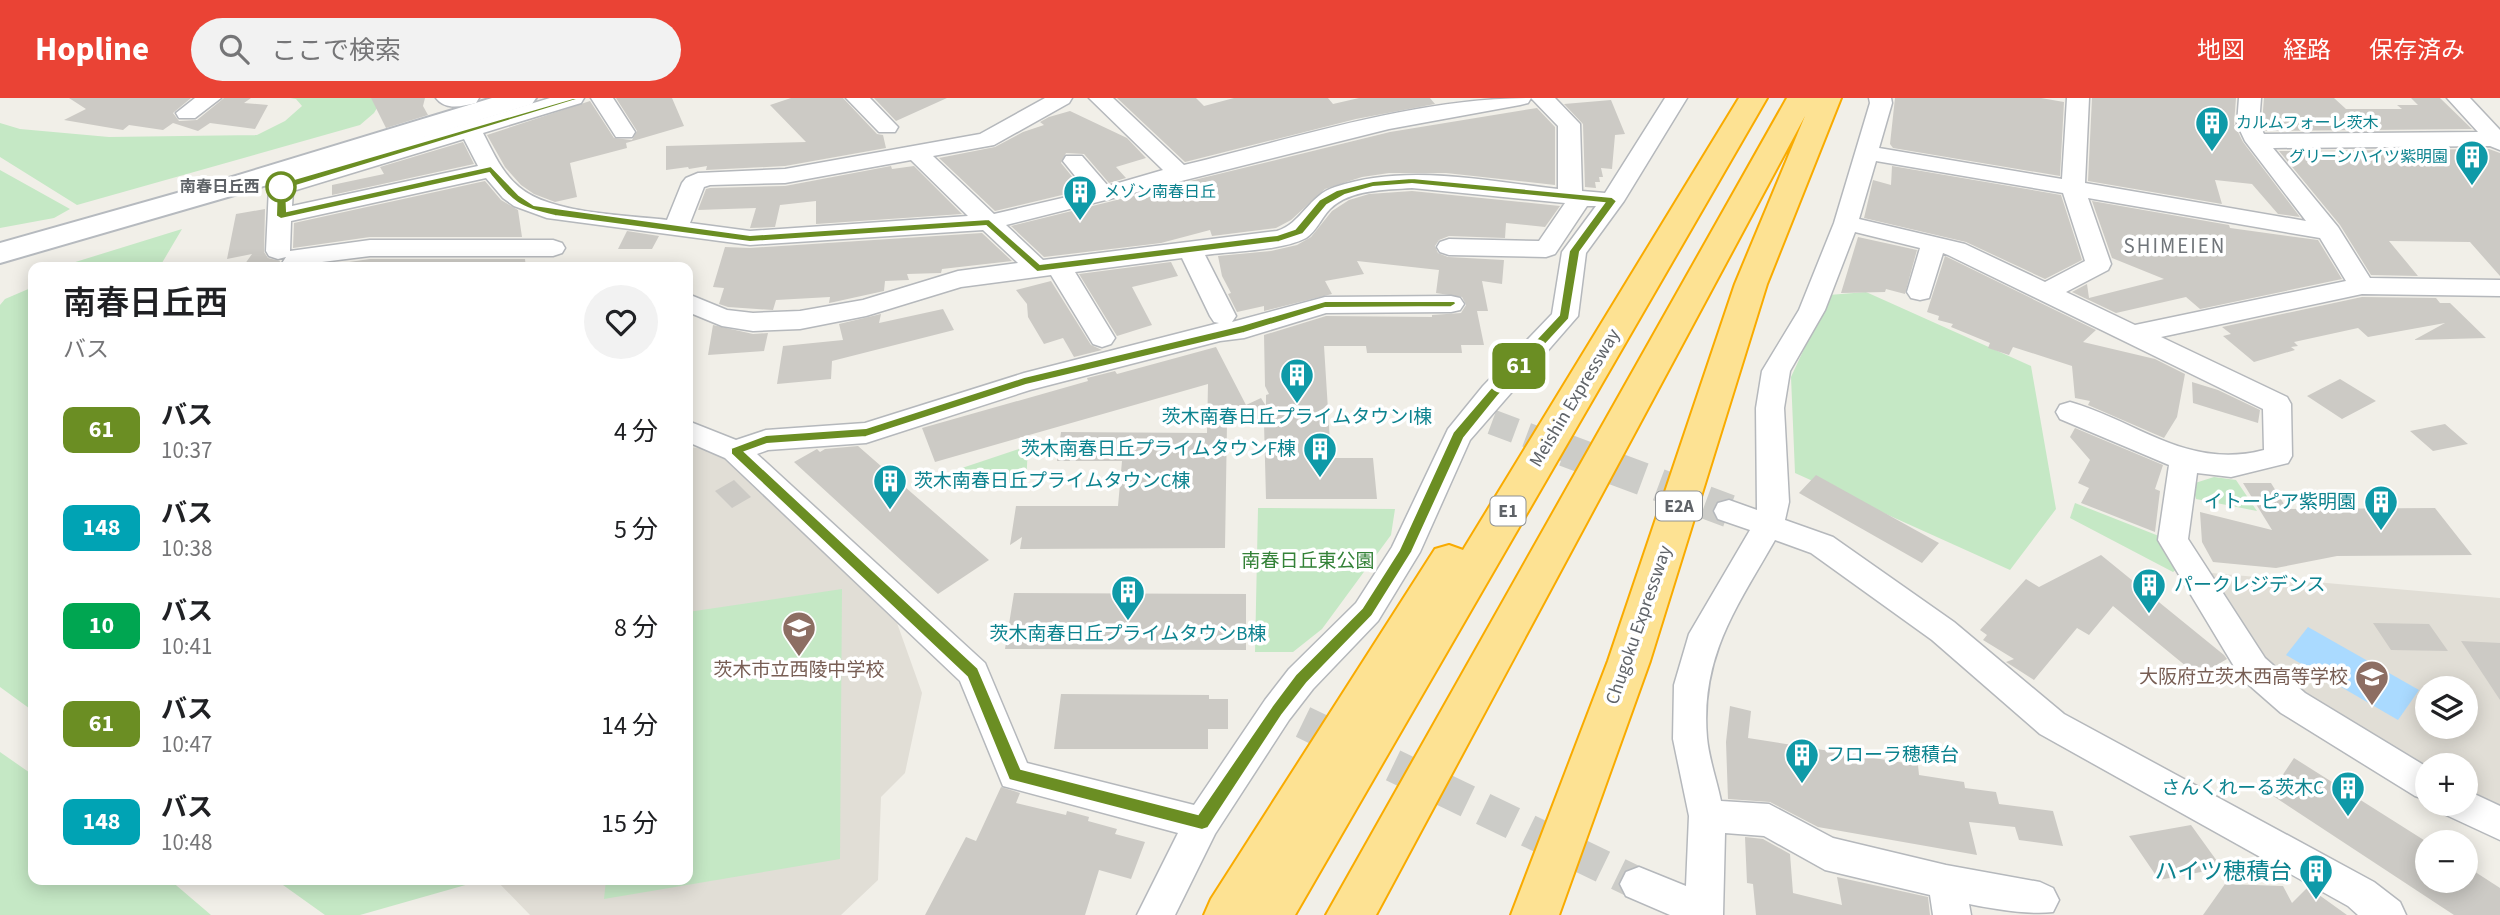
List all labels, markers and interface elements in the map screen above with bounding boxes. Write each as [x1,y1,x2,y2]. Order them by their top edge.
search box [191,18,681,81]
text: Hopline [35,26,149,73]
icon: search [215,30,253,68]
text: ここで検索 [271,32,401,69]
text: 地図 [2197,33,2245,68]
text: 経路 [2283,33,2331,68]
text: 保存済み [2369,33,2465,68]
building icon: カルムフォーレ茨木 [2193,104,2231,153]
place label: カルムフォーレ茨木 [2236,112,2379,134]
building icon: グリーンハイツ紫明園 [2453,138,2491,187]
place label: グリーンハイツ紫明園 [2289,146,2448,168]
marker: 南春日丘西 [266,172,296,202]
building icon: メゾン南春日丘 [1061,173,1099,222]
place label: 南春日丘西 [180,176,260,198]
place label: メゾン南春日丘 [1104,181,1216,203]
district label: SHIMEIEN [2124,231,2226,261]
text: 南春日丘西 [63,280,228,327]
button: heart [584,285,658,359]
street label: Meishin Expressway [1523,324,1627,472]
text: バス [63,333,109,366]
line badge: 61 [1488,343,1550,389]
text: 61 [1506,348,1532,383]
building icon: 茨木南春日丘プライムタウンI棟 [1278,356,1316,405]
text: バス [161,397,213,434]
place label: 茨木南春日丘プライムタウンI棟 [1162,404,1432,431]
text: 61 [89,412,114,447]
text: 4 分 [614,413,658,450]
building icon: 茨木南春日丘プライムタウンF棟 [1301,430,1339,479]
text: 10:37 [161,434,212,467]
place label: 茨木南春日丘プライムタウンF棟 [1021,436,1296,463]
building icon: 茨木南春日丘プライムタウンC棟 [871,462,909,511]
place label: 茨木南春日丘プライムタウンC棟 [914,468,1190,495]
building icon: イトーピア紫明園 [2362,483,2400,532]
place label: イトーピア紫明園 [2204,489,2356,516]
road number: E2A [1656,492,1702,520]
text: バス [161,495,213,532]
road number: E1 [1490,496,1526,526]
text: 148 [82,510,121,545]
text: 5 分 [614,511,658,548]
text: 10:38 [161,532,212,565]
street label: Chugoku Expressway [1599,542,1679,708]
park label: 南春日丘東公園 [1241,548,1375,575]
building icon: パークレジデンス [2130,566,2168,615]
place label: パークレジデンス [2174,572,2326,599]
building icon: 茨木南春日丘プライムタウンB棟 [1109,573,1147,622]
text: バス [161,593,213,630]
text: 10 [89,608,114,643]
text: 8 分 [614,609,658,646]
school or university icon: 茨木市立西陵中学校 [780,609,818,658]
place label: 茨木南春日丘プライムタウンB棟 [990,621,1266,648]
text: 10:41 [161,630,212,663]
place label: 茨木市立西陵中学校 [713,657,885,684]
school or university icon: 大阪府立茨木西高等学校 [2353,658,2391,707]
place label: 大阪府立茨木西高等学校 [2139,664,2348,691]
map controls [2415,676,2478,893]
button: layers [2415,676,2478,739]
text: バス [161,691,213,728]
text: 61 [89,706,114,741]
text: 14 分 [601,707,658,744]
text: 10:47 [161,728,212,761]
building icon: フローラ穂積台 [1783,736,1821,785]
place label: フローラ穂積台 [1826,742,1959,769]
button: + [2415,753,2478,816]
building icon: さんくれーる茨木C [2329,769,2367,818]
place label: さんくれーる茨木C [2161,775,2324,802]
text: バス [161,789,213,826]
text: 148 [82,804,121,839]
text: 15 分 [601,805,658,842]
text: 10:48 [161,826,212,859]
button: − [2415,830,2478,893]
building icon: ハイツ穂積台 [2297,852,2335,901]
place label: ハイツ穂積台 [2154,855,2292,888]

